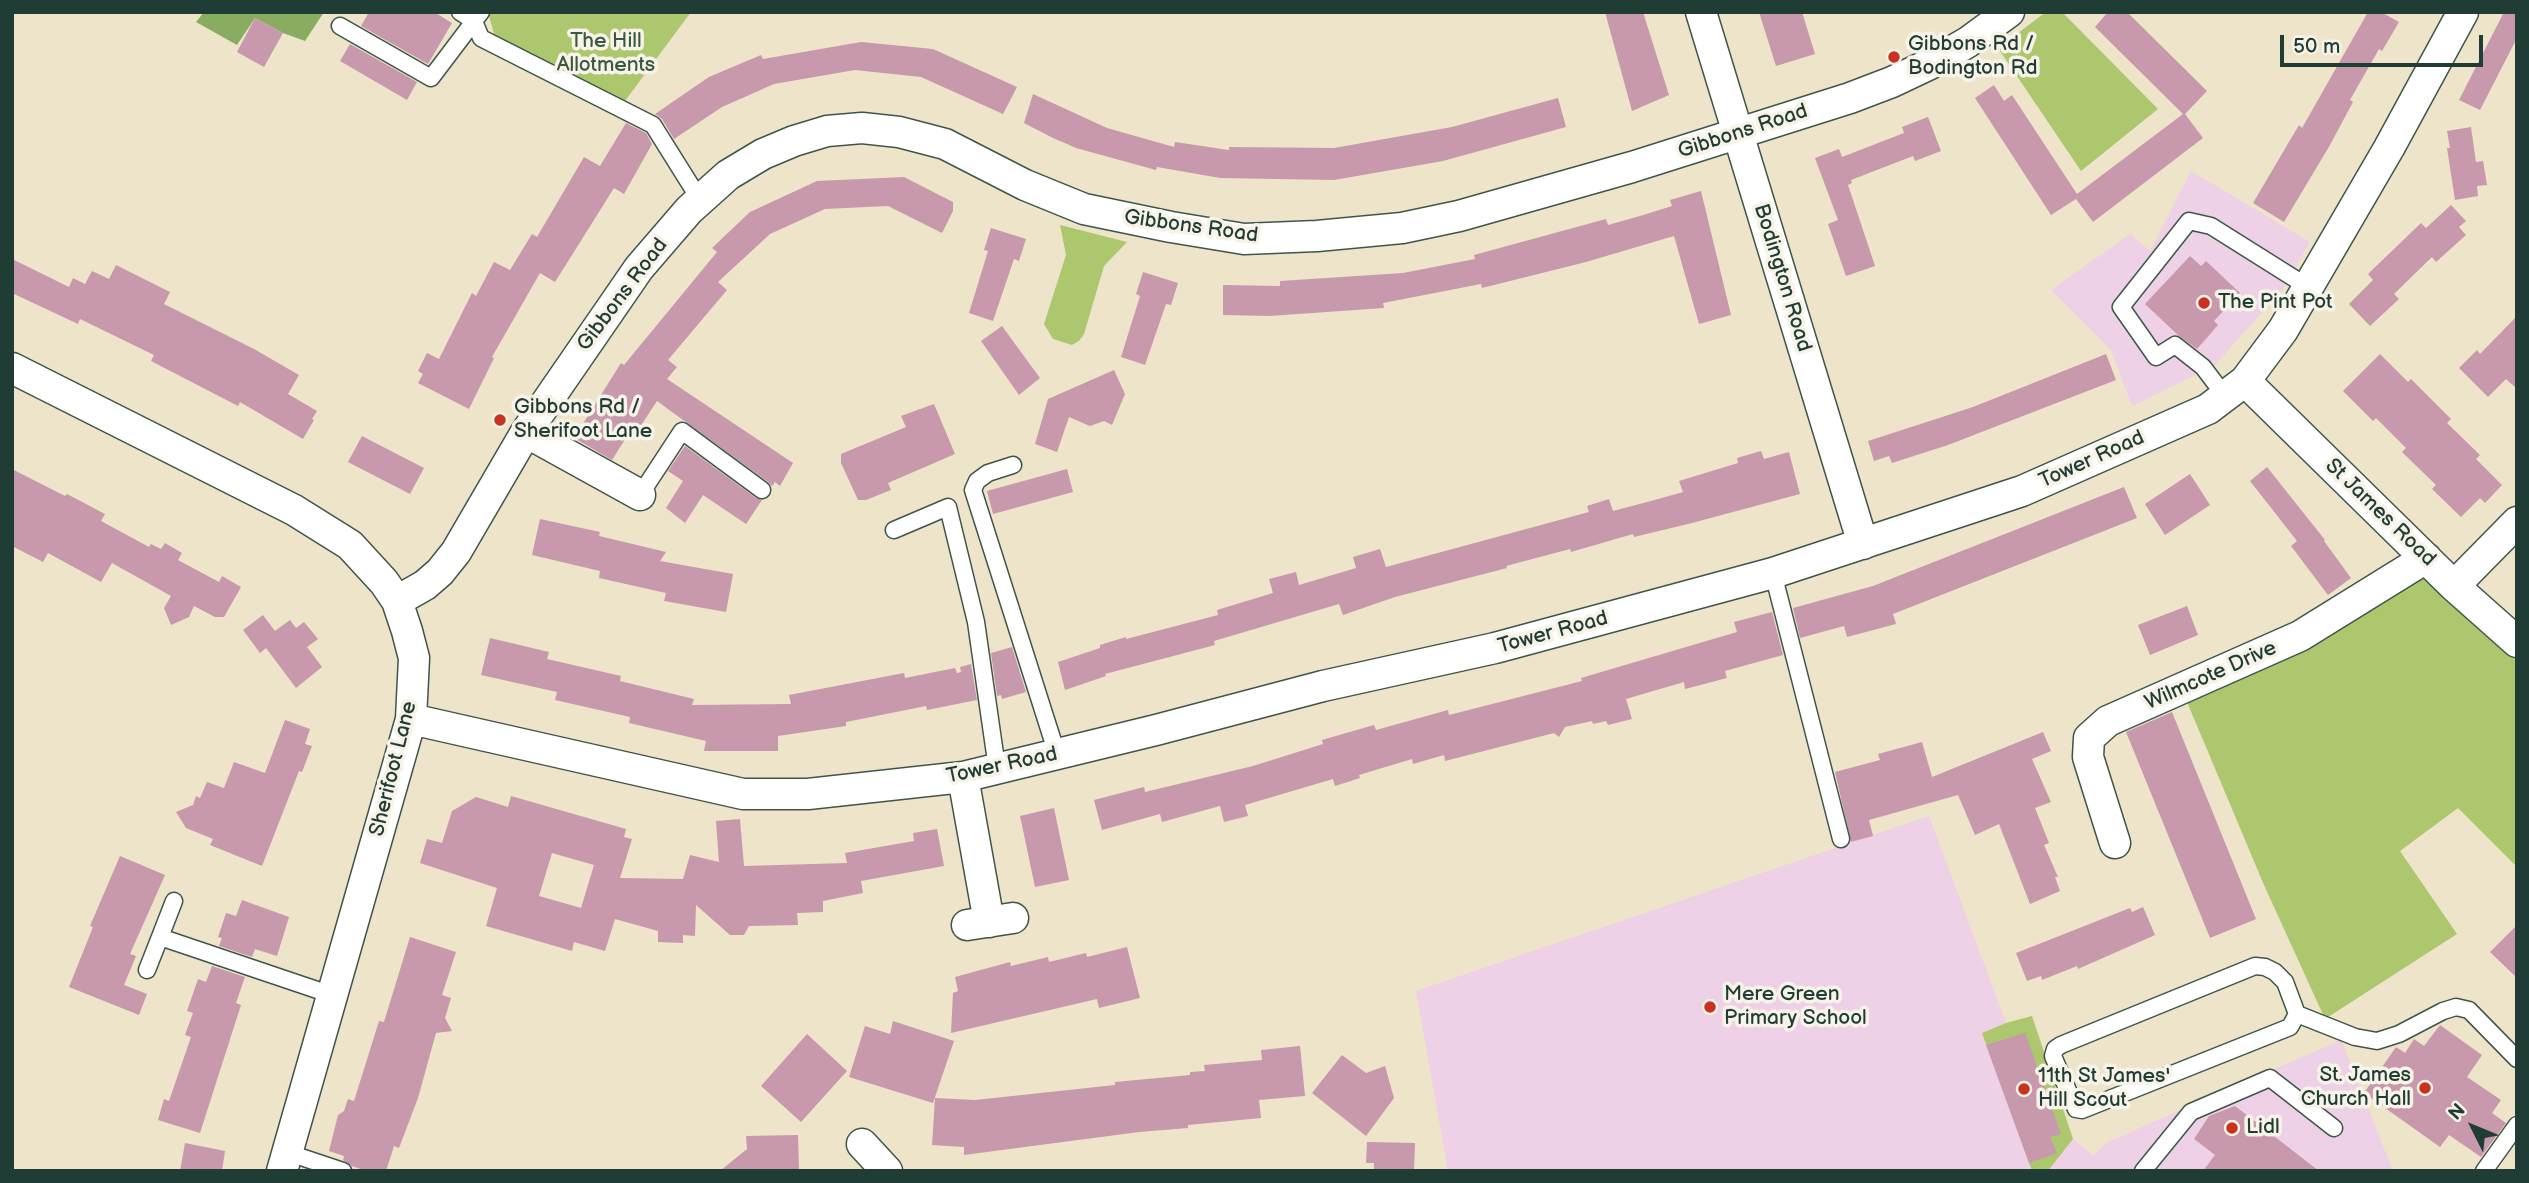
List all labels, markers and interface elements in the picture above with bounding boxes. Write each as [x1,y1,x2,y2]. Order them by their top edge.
scale bar [2284,21,2487,65]
park label: The Hill Allotments [557,29,655,79]
place label: Gibbons Rd / Bodington Rd [1908,32,2037,82]
text: 50 m [2293,34,2340,59]
marker: Gibbons Rd / Bodington Rd [1886,49,1902,65]
street label: Gibbons Road [1675,99,1811,165]
street label: Bodington Road [1748,201,1816,355]
street label: Gibbons Road [1122,205,1260,249]
street label: Gibbons Road [572,234,674,356]
place label: The Pint Pot [2218,290,2332,316]
marker: The Pint Pot [2196,295,2212,311]
place label: Gibbons Rd / Sherifoot Lane [514,395,652,445]
marker: Gibbons Rd / Sherifoot Lane [492,412,508,428]
street label: Tower Road [2035,426,2149,494]
street label: St James Road [2319,454,2441,572]
street label: Tower Road [1495,606,1611,660]
street label: Wilmcote Drive [2141,636,2281,716]
street label: Sherifoot Lane [365,699,423,839]
street label: Tower Road [944,742,1060,790]
place label: Mere Green Primary School [1724,982,1867,1032]
marker: Mere Green Primary School [1702,999,1718,1015]
place label: St. James Church Hall [2301,1063,2411,1113]
place label: 11th St James' Hill Scout [2038,1064,2170,1114]
marker: St. James Church Hall [2417,1080,2433,1096]
marker: 11th St James' Hill Scout [2016,1081,2032,1097]
north arrow [2438,1092,2508,1162]
text: N [2444,1099,2471,1125]
place label: Lidl [2246,1115,2280,1141]
marker: Lidl [2224,1120,2240,1136]

